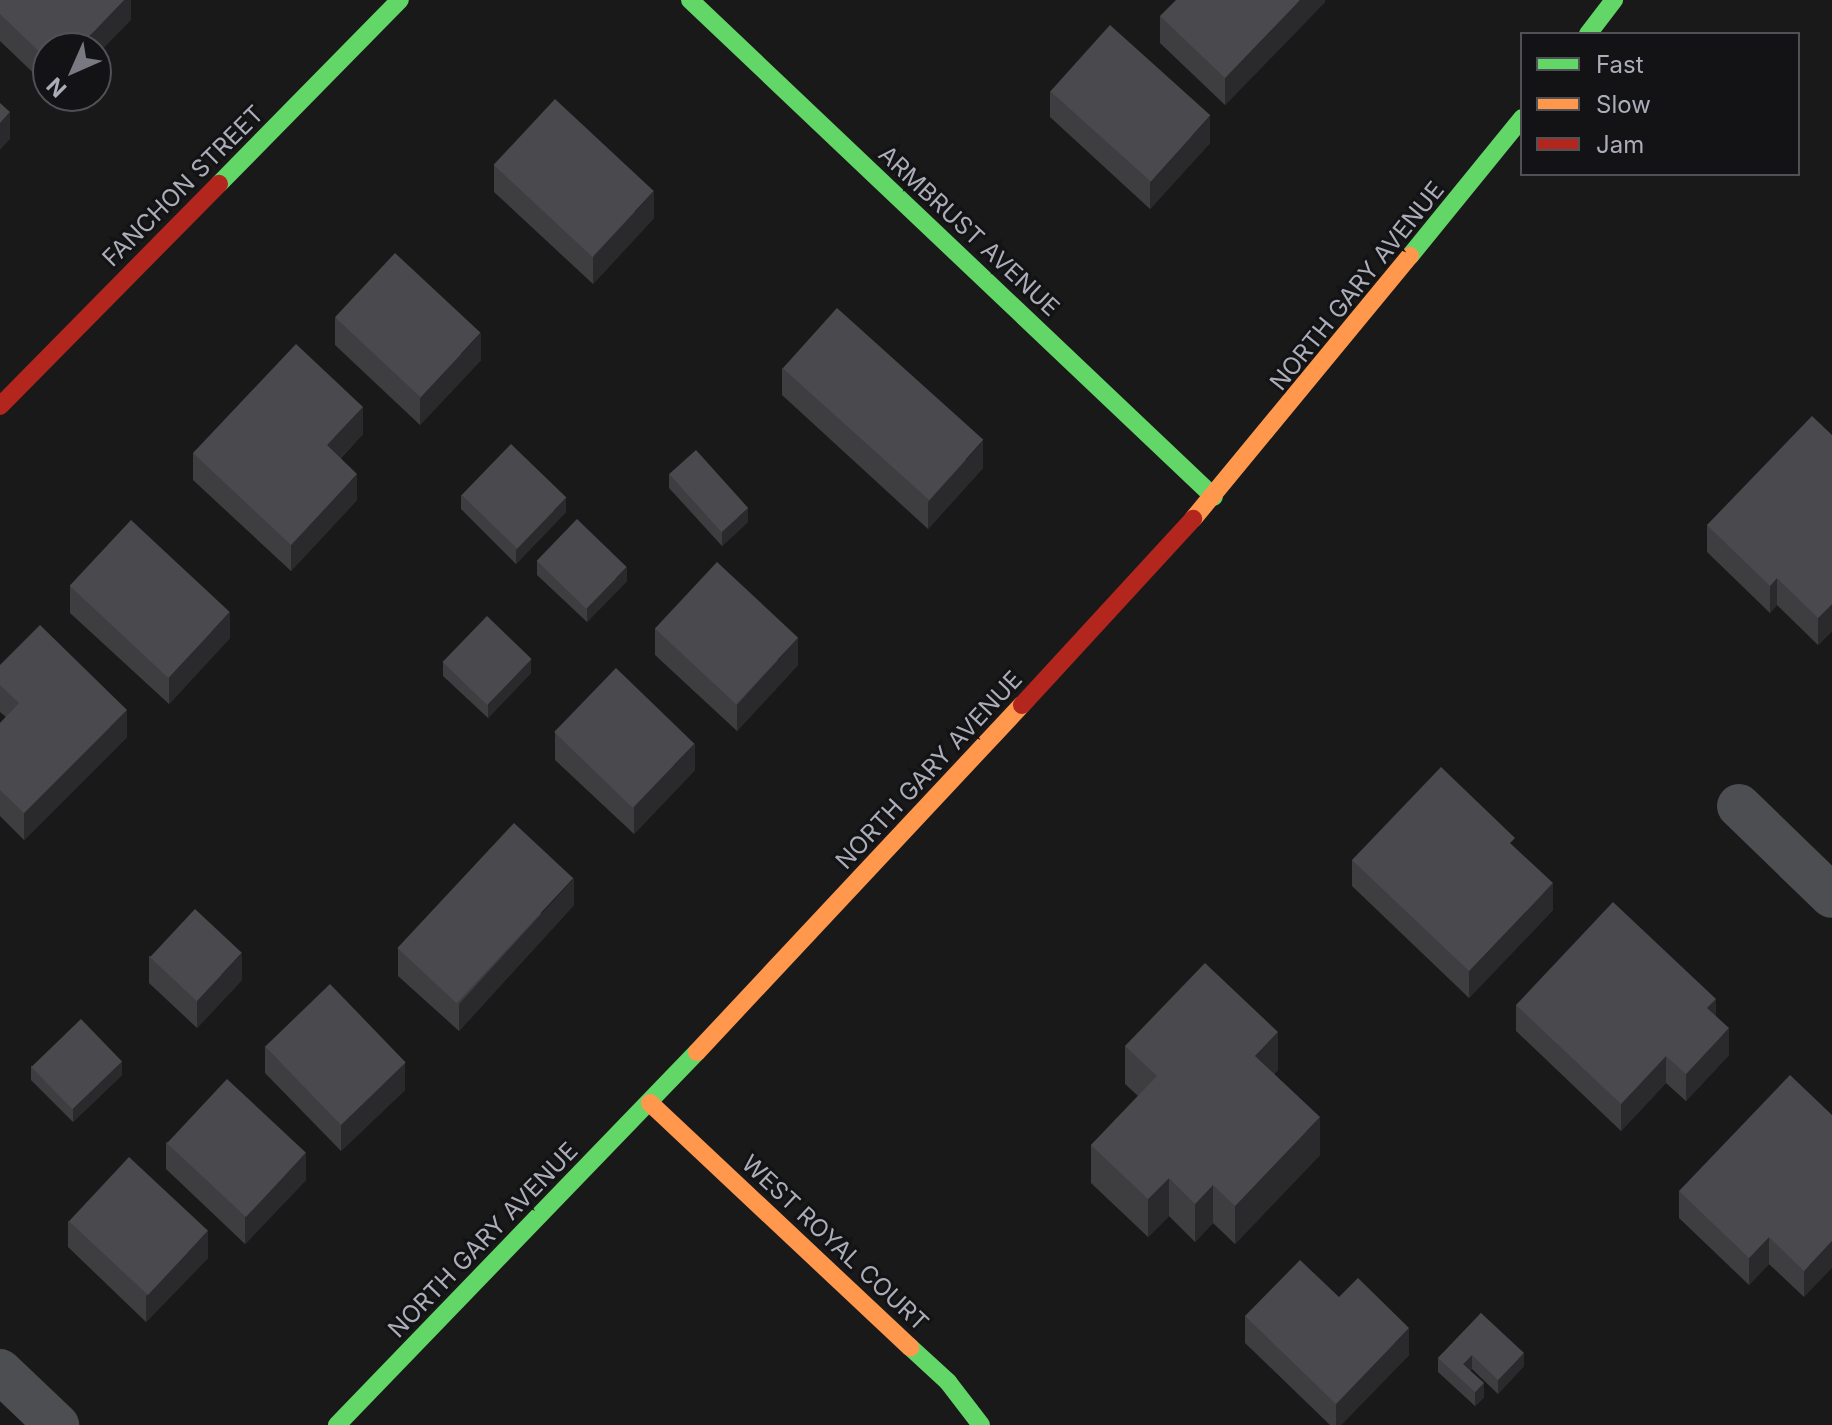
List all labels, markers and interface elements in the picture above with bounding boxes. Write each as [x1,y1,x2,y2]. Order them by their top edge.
north arrow [32,32,112,112]
legend [1520,32,1800,176]
text: Fast [1596,50,1644,79]
text: N [41,72,72,103]
text: Slow [1596,90,1651,119]
street label: FANCHON STREET [96,99,270,273]
text: Jam [1596,130,1644,159]
street label: ARMBRUST AVENUE [873,140,1065,322]
street label: NORTH GARY AVENUE [1264,176,1450,396]
street label: NORTH GARY AVENUE [830,665,1028,875]
street label: NORTH GARY AVENUE [382,1136,584,1344]
street label: WEST ROYAL COURT [736,1149,934,1337]

